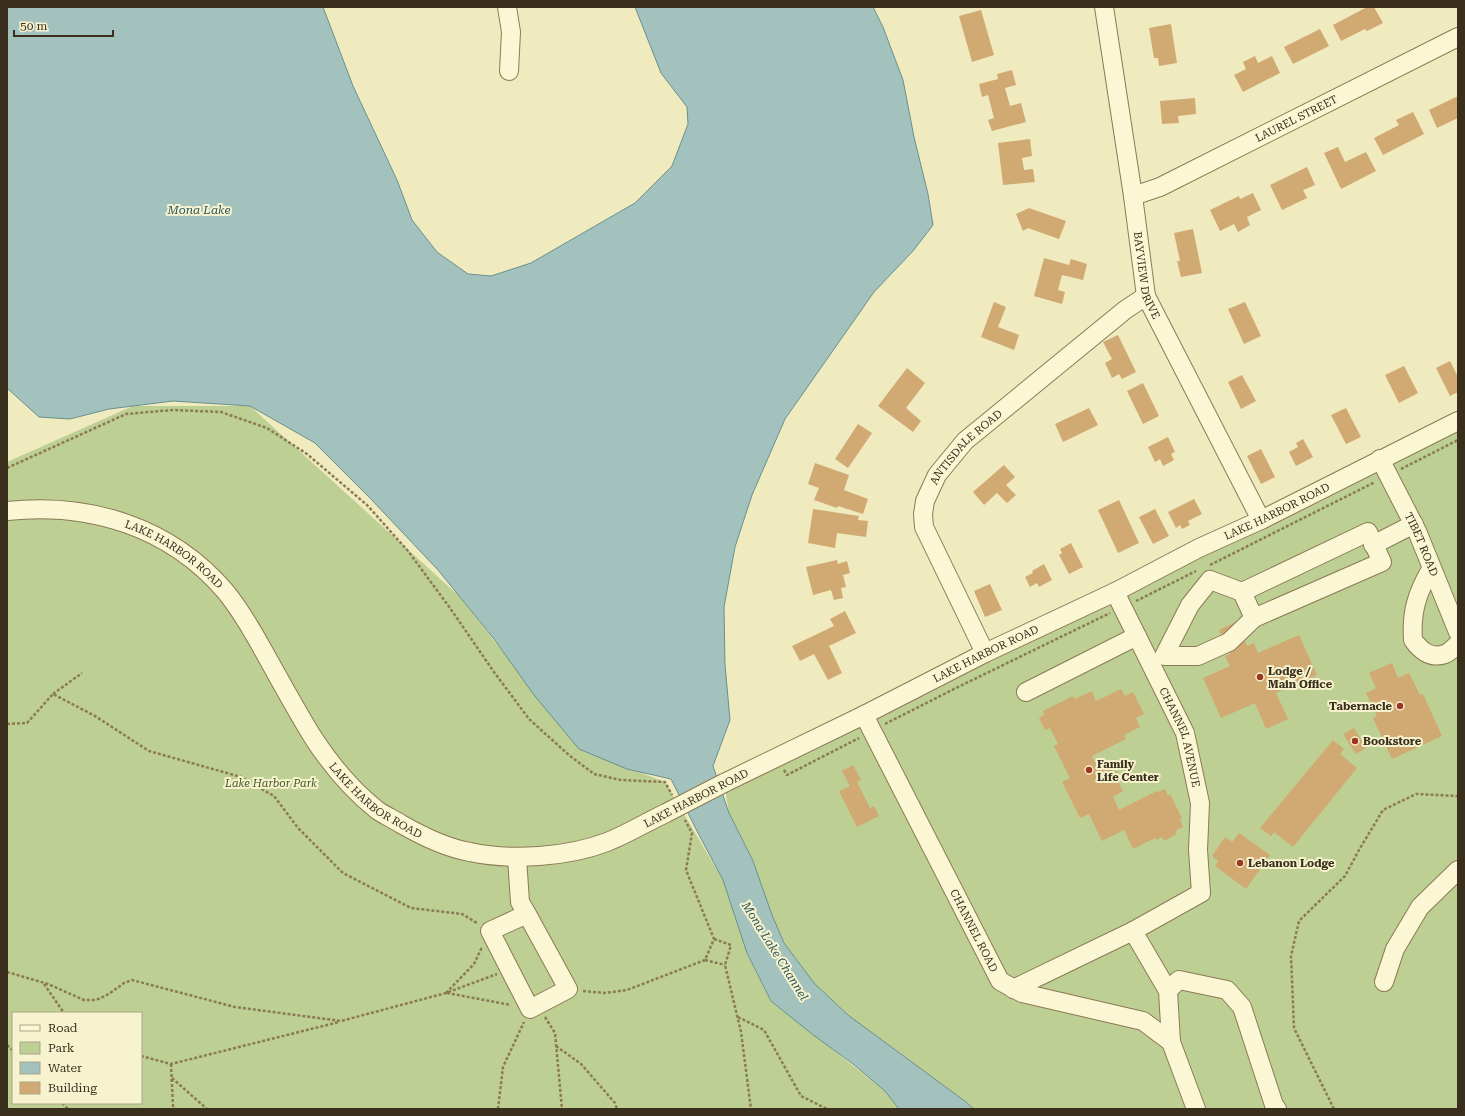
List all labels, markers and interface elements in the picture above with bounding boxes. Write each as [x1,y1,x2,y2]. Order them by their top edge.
scale bar [14,12,113,38]
text: 50 m [20,19,47,33]
street label: LAUREL STREET [1253,93,1340,145]
water label: Mona Lake [166,203,231,217]
street label: BAYVIEW DRIVE [1131,231,1163,321]
street label: ANTISDALE ROAD [927,407,1005,487]
street label: LAKE HARBOR ROAD [1222,481,1332,543]
street label: TIBET ROAD [1402,510,1441,578]
street label: LAKE HARBOR ROAD [123,518,225,591]
street label: LAKE HARBOR ROAD [931,623,1041,685]
place label: Lodge / Main Office [1268,665,1333,691]
marker: Lodge / Main Office [1255,672,1265,682]
street label: CHANNEL AVENUE [1156,685,1202,789]
place label: Tabernacle [1329,700,1393,713]
marker: Tabernacle [1395,701,1405,711]
place label: Bookstore [1363,735,1422,748]
marker: Bookstore [1350,736,1360,746]
place label: Family Life Center [1097,758,1159,784]
street label: LAKE HARBOR ROAD [326,760,424,841]
marker: Family Life Center [1084,765,1094,775]
street label: LAKE HARBOR ROAD [642,766,751,831]
park label: Lake Harbor Park [224,777,317,790]
place label: Lebanon Lodge [1248,857,1335,870]
marker: Lebanon Lodge [1235,858,1245,868]
street label: CHANNEL ROAD [947,887,1000,974]
water label: Mona Lake Channel [738,898,811,1003]
legend [12,1012,142,1104]
text: Road [48,1021,78,1035]
text: Park [48,1041,75,1055]
text: Water [48,1061,82,1075]
text: Building [48,1081,97,1095]

